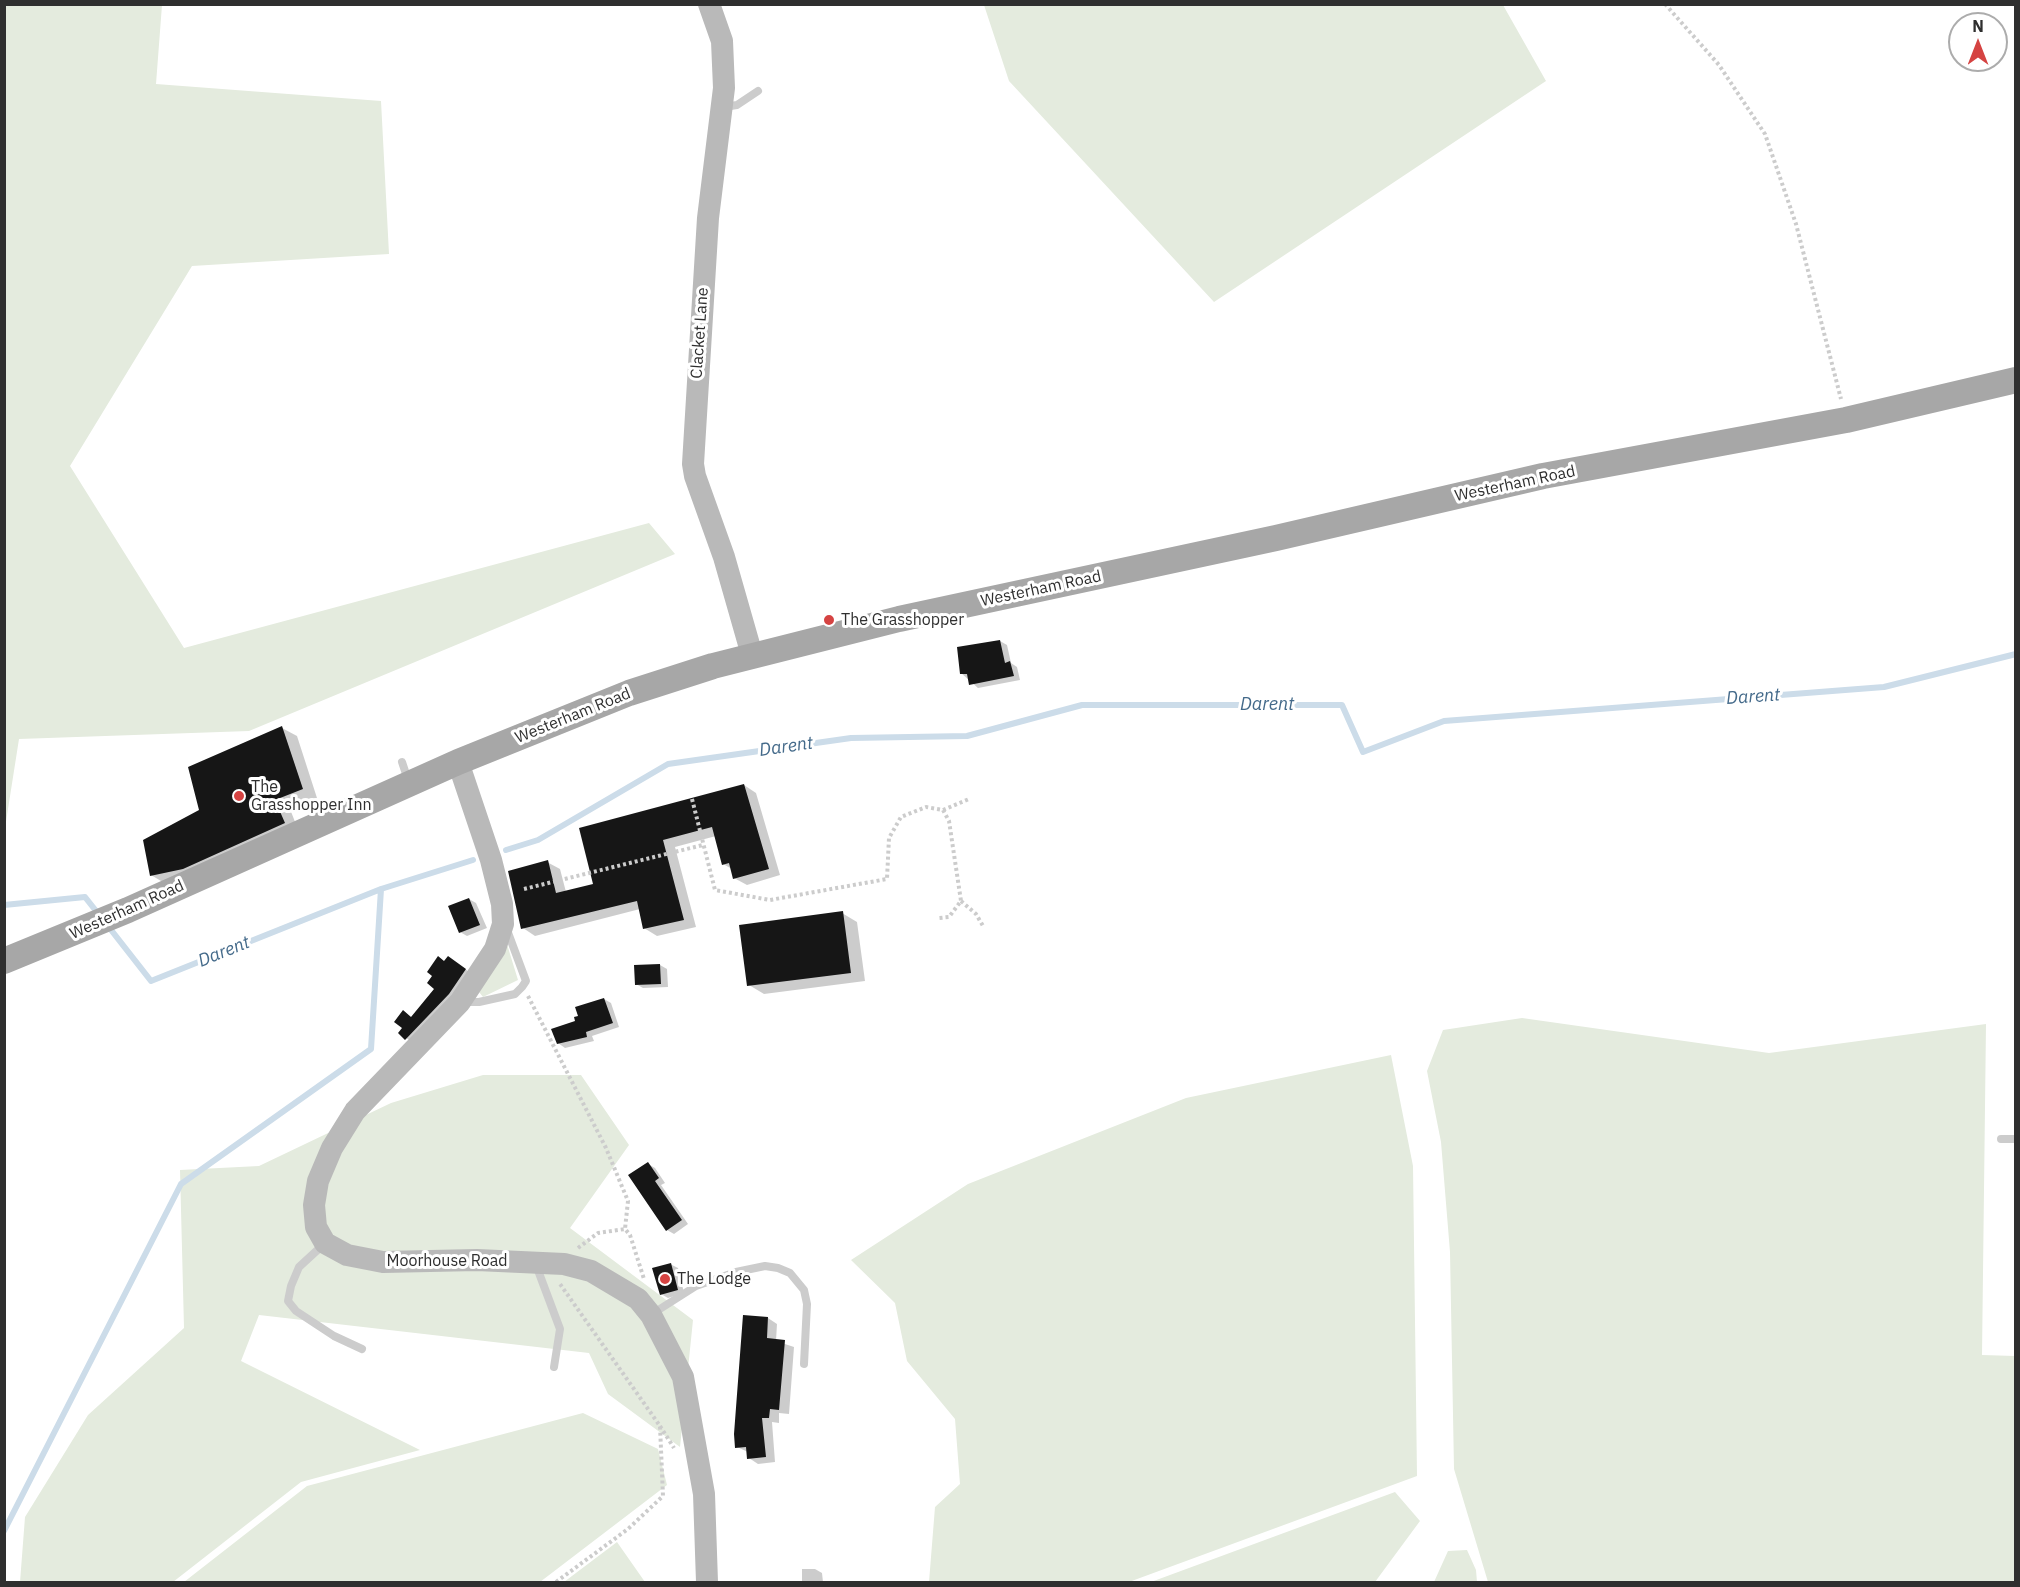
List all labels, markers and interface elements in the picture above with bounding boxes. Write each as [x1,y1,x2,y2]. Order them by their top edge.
north arrow [1948,12,2008,72]
text: N [1972,16,1984,36]
street label: Clacket Lane [687,287,713,379]
street label: Westerham Road [1453,462,1577,506]
street label: Westerham Road [979,567,1103,611]
place label: The Grasshopper [841,610,964,630]
marker: The Grasshopper [822,613,836,627]
street label: Westerham Road [512,684,634,748]
water label: Darent [1725,684,1781,710]
water label: Darent [1240,694,1294,716]
water label: Darent [758,733,814,761]
place label: The Grasshopper Inn [251,777,372,815]
marker: The Grasshopper Inn [232,789,246,803]
street label: Westerham Road [67,876,187,944]
water label: Darent [195,932,253,972]
street label: Moorhouse Road [386,1251,508,1271]
place label: The Lodge [677,1269,751,1289]
marker: The Lodge [658,1272,672,1286]

